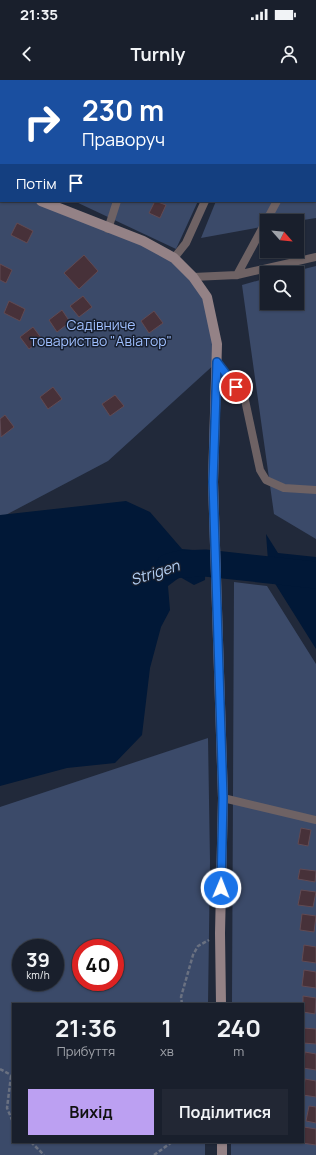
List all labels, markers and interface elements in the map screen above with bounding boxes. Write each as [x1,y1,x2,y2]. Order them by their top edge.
text: 21:35 [20,4,58,25]
text: Turnly [131,42,185,66]
icon: back [16,43,38,65]
icon: person [278,43,300,65]
text: 230 m [82,91,164,129]
icon: right [16,96,68,148]
text: Праворуч [82,127,165,151]
icon: arrive [65,172,87,194]
text: Потім [16,173,57,194]
north arrow [260,214,304,258]
map controls [260,214,304,310]
button: search [260,266,304,310]
park label: Садівниче товариство "Авіатор" [30,315,172,350]
pin [219,370,253,404]
icon: arrive [225,376,247,398]
water label: Strigen [128,554,183,590]
position arrow [200,867,242,909]
speed limit sign: 40 [72,939,124,991]
text: 39 [26,946,50,973]
text: km/h [26,968,50,982]
text: 21:36 [55,1011,117,1044]
text: 1 [162,1011,172,1044]
text: 240 [217,1011,261,1044]
text: Прибуття [57,1042,115,1060]
text: хв [160,1042,174,1060]
text: m [233,1042,244,1060]
button: Вихід [28,1089,154,1135]
button: Поділитися [162,1089,288,1135]

